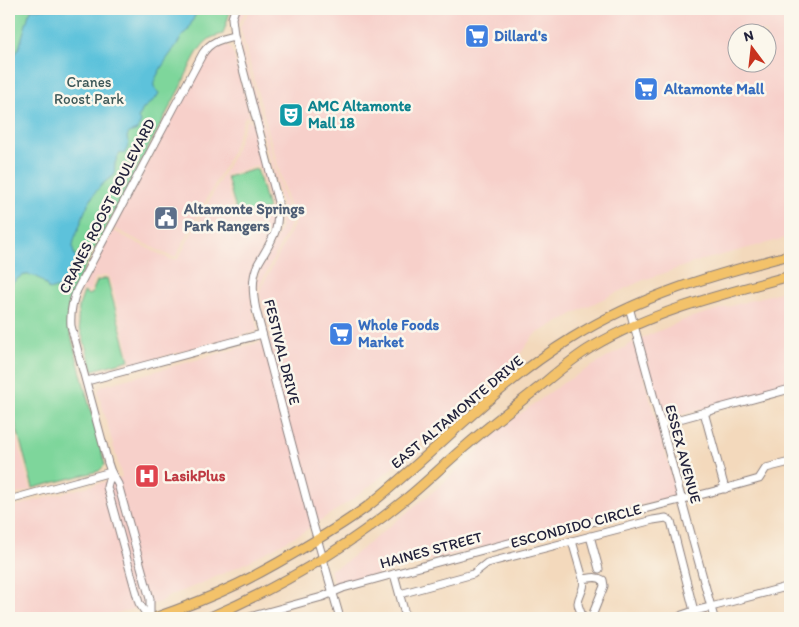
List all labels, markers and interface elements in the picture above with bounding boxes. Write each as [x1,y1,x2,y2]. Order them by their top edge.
north arrow [726,22,776,72]
supermarket icon: Dillard's [464,23,490,49]
text: N [742,26,756,45]
place label: Dillard's [494,27,548,45]
park label: Cranes Roost Park [54,73,124,108]
supermarket icon: Altamonte Mall [633,76,659,102]
place label: Altamonte Mall [663,80,765,98]
place label: AMC Altamonte Mall 18 [307,97,411,132]
theatre icon: AMC Altamonte Mall 18 [278,102,304,128]
street label: CRANES ROOST BOULEVARD [55,115,159,296]
place label: Altamonte Springs Park Rangers [183,200,305,236]
public building icon: Altamonte Springs Park Rangers [153,205,179,231]
street label: FESTIVAL DRIVE [260,297,304,407]
place label: Whole Foods Market [358,316,440,351]
supermarket icon: Whole Foods Market [328,321,354,347]
street label: EAST ALTAMONTE DRIVE [387,351,527,473]
street label: ESSEX AVENUE [661,403,705,505]
hospital icon: LasikPlus [134,463,160,489]
place label: LasikPlus [164,467,226,485]
street label: ESCONDIDO CIRCLE [509,500,643,552]
street label: HAINES STREET [378,528,485,572]

